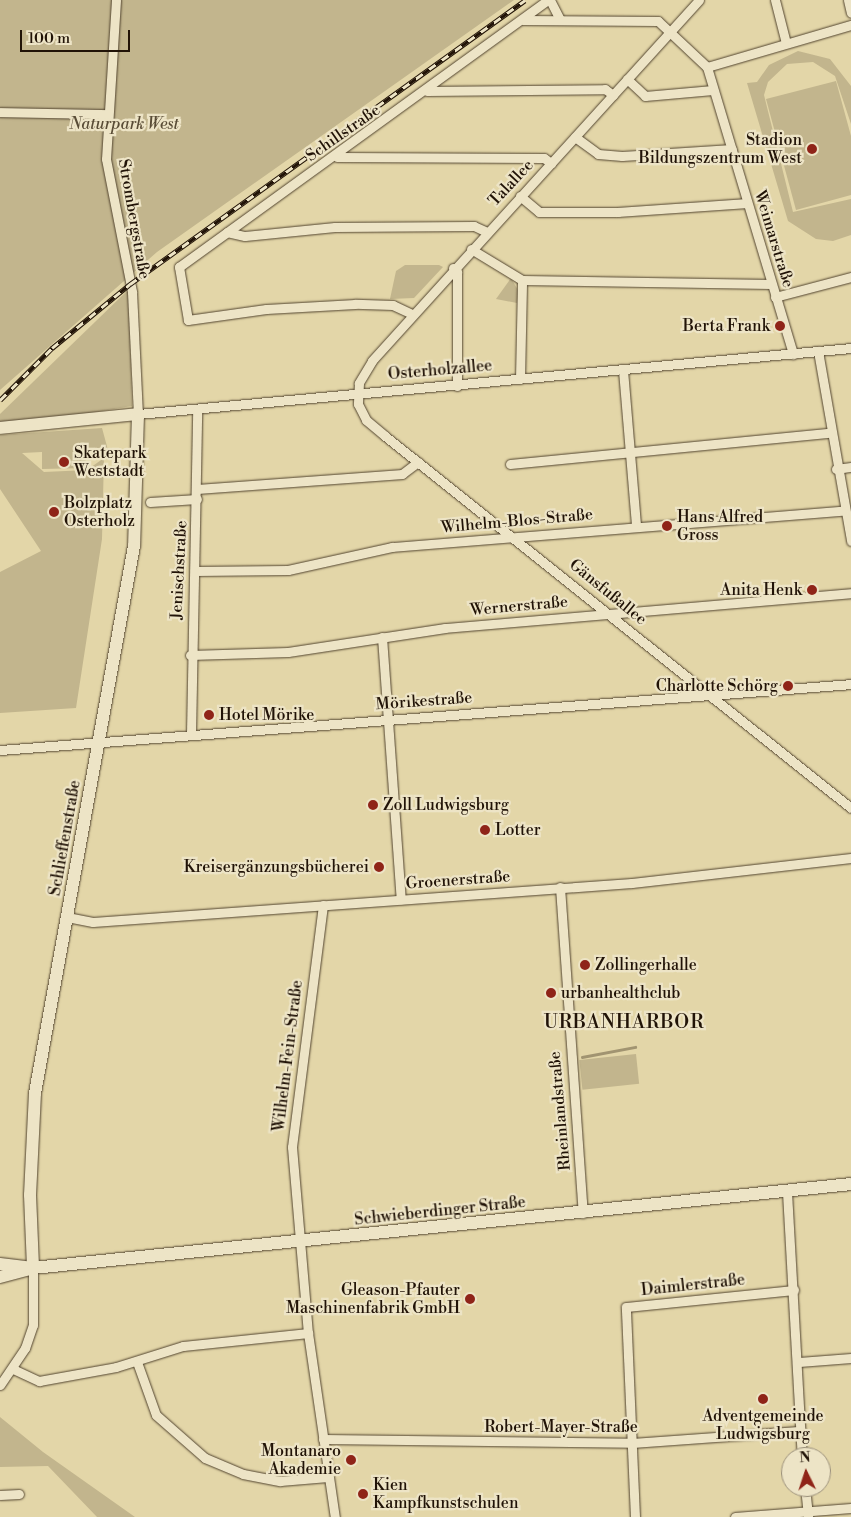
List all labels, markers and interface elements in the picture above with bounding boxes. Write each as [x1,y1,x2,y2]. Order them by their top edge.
scale bar [22,20,132,52]
text: 100 m [28,29,70,48]
street label: Schillstraße [302,100,384,166]
park label: Naturpark West [69,114,179,134]
place label: Stadion Bildungszentrum West [639,130,802,168]
marker: Stadion Bildungszentrum West [806,143,818,155]
street label: Talallee [485,156,537,210]
street label: Strombergstraße [114,157,154,281]
street label: Weimarstraße [750,188,798,290]
place label: Berta Frank [683,316,770,336]
marker: Berta Frank [774,320,786,332]
street label: Osterholzallee [387,356,493,384]
place label: Skatepark Weststadt [74,443,146,481]
marker: Skatepark Weststadt [58,456,70,468]
place label: Bolzplatz Osterholz [64,493,135,531]
street label: Wilhelm-Blos-Straße [440,505,594,537]
marker: Bolzplatz Osterholz [48,506,60,518]
place label: Hans Alfred Gross [677,507,763,545]
street label: Jenischstraße [167,520,191,620]
marker: Hans Alfred Gross [661,520,673,532]
street label: Gänsfußallee [565,555,651,629]
place label: Anita Henk [720,580,802,600]
marker: Anita Henk [806,584,818,596]
street label: Wernerstraße [469,592,569,620]
place label: Charlotte Schörg [656,676,778,696]
marker: Charlotte Schörg [782,680,794,692]
street label: Mörikestraße [375,688,473,714]
place label: Hotel Mörike [219,705,314,725]
marker: Hotel Mörike [203,709,215,721]
street label: Schlieffenstraße [45,779,85,897]
place label: Zoll Ludwigsburg [383,795,509,815]
marker: Zoll Ludwigsburg [367,799,379,811]
place label: Lotter [495,820,541,840]
marker: Lotter [479,824,491,836]
place label: Kreisergänzungsbücherei [184,857,369,877]
marker: Kreisergänzungsbücherei [373,861,385,873]
street label: Groenerstraße [405,867,511,893]
place label: Zollingerhalle [595,955,697,975]
marker: Zollingerhalle [579,959,591,971]
street label: Wilhelm-Fein-Straße [269,979,307,1133]
place label: urbanhealthclub [561,983,680,1003]
marker: urbanhealthclub [545,987,557,999]
district label: URBANHARBOR [542,1012,706,1034]
street label: Rheinlandstraße [545,1051,575,1171]
street label: Schwieberdinger Straße [353,1192,527,1230]
street label: Daimlerstraße [640,1270,746,1300]
place label: Gleason-Pfauter Maschinenfabrik GmbH [286,1280,460,1318]
marker: Gleason-Pfauter Maschinenfabrik GmbH [464,1293,476,1305]
marker: Adventgemeinde Ludwigsburg [757,1393,769,1405]
place label: Adventgemeinde Ludwigsburg [702,1406,824,1444]
street label: Robert-Mayer-Straße [484,1417,638,1437]
place label: Montanaro Akademie [261,1441,341,1479]
north arrow [781,1447,831,1497]
text: N [799,1449,811,1467]
marker: Montanaro Akademie [345,1454,357,1466]
place label: Kien Kampfkunstschulen [373,1475,518,1513]
marker: Kien Kampfkunstschulen [357,1488,369,1500]

